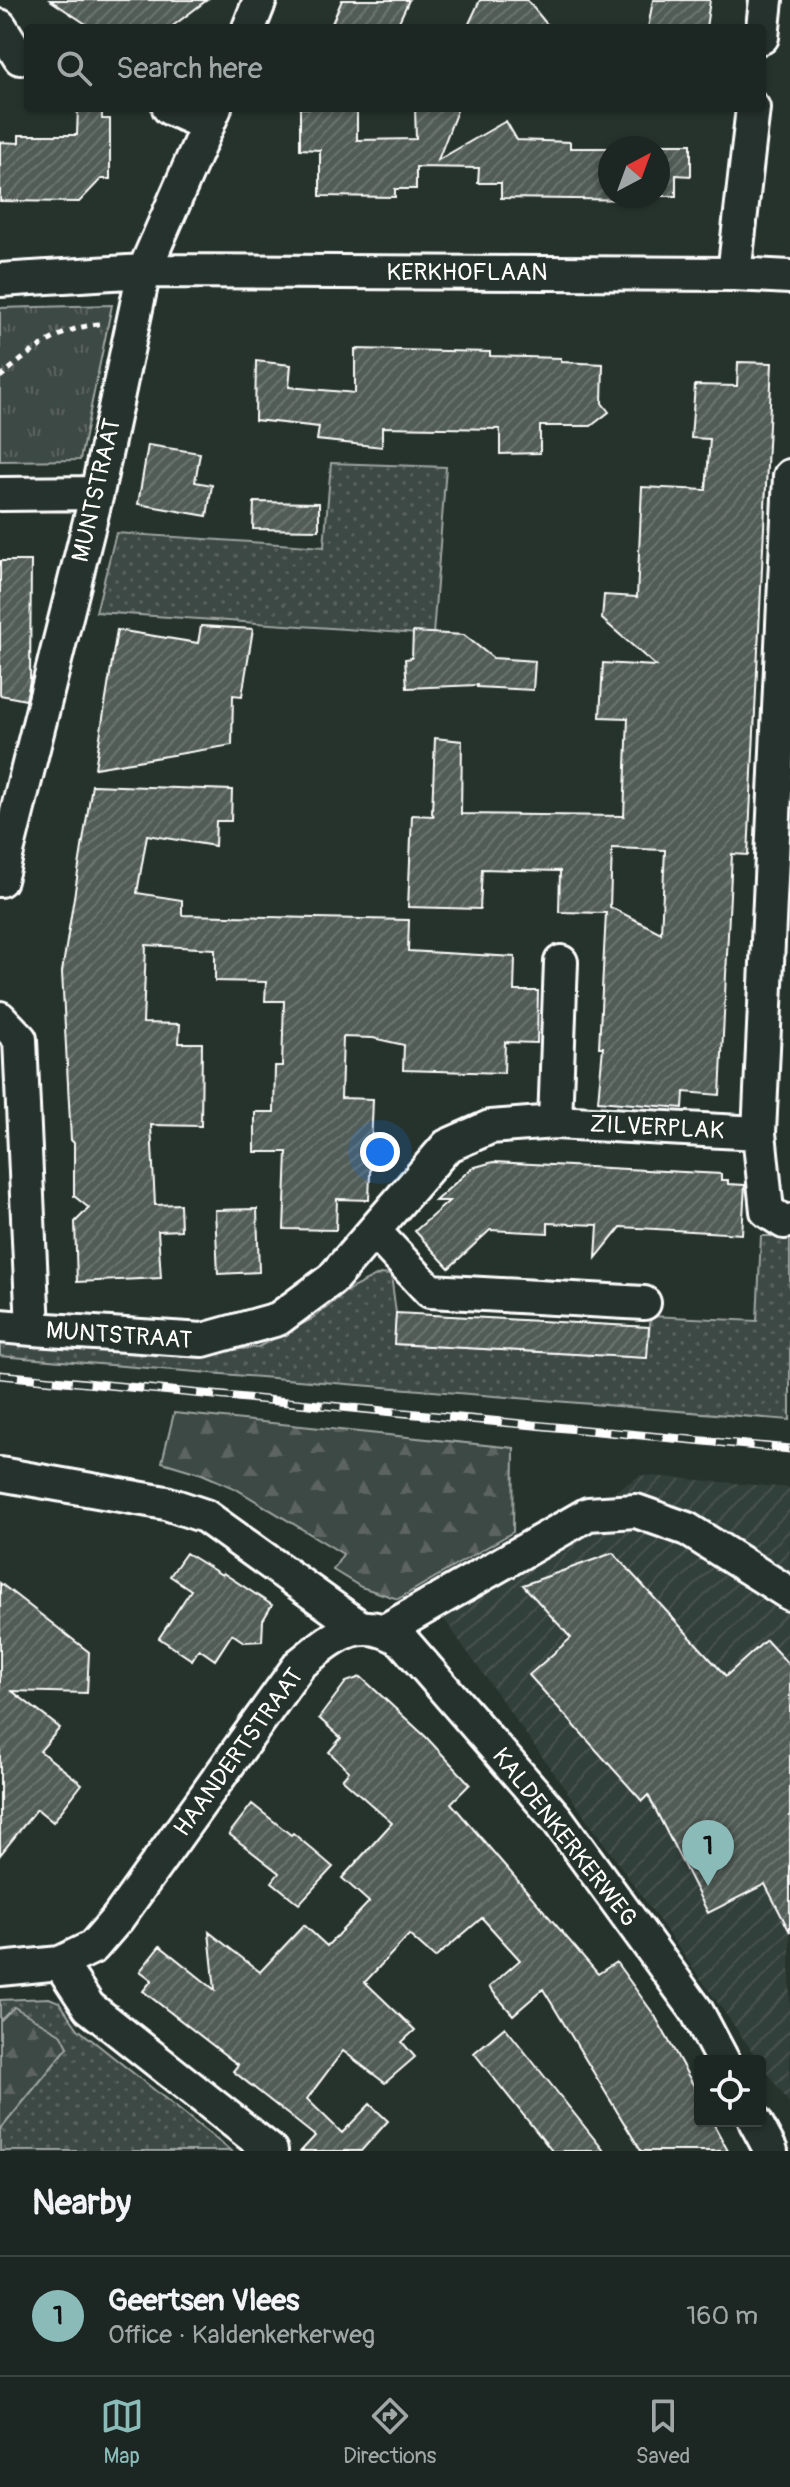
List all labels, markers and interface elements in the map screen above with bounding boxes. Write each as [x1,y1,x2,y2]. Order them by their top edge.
search box [24,24,766,112]
icon: search [52,46,96,90]
text: Search here [116,50,263,87]
north arrow [598,136,670,208]
street label: KERKHOFLAAN [386,258,548,287]
street label: MUNTSTRAAT [66,415,127,565]
street label: ZILVERPLAK [589,1110,725,1145]
your location [360,1132,400,1172]
street label: MUNTSTRAAT [45,1316,193,1355]
street label: HAANDERTSTRAAT [168,1662,309,1842]
street label: KALDENKERKERWEG [486,1742,643,1932]
pin: 1 [682,1820,734,1886]
map controls [694,2055,766,2127]
button: locate [694,2055,766,2127]
text: Nearby [32,2182,131,2225]
text: Geertsen Vlees [108,2282,299,2319]
text: 1 [53,2300,63,2332]
text: 160 m [686,2300,758,2332]
text: Office · Kaldenkerkerweg [108,2319,375,2351]
tab: Map [100,2394,144,2470]
tab: Directions [343,2394,436,2470]
tab: Saved [636,2394,690,2470]

